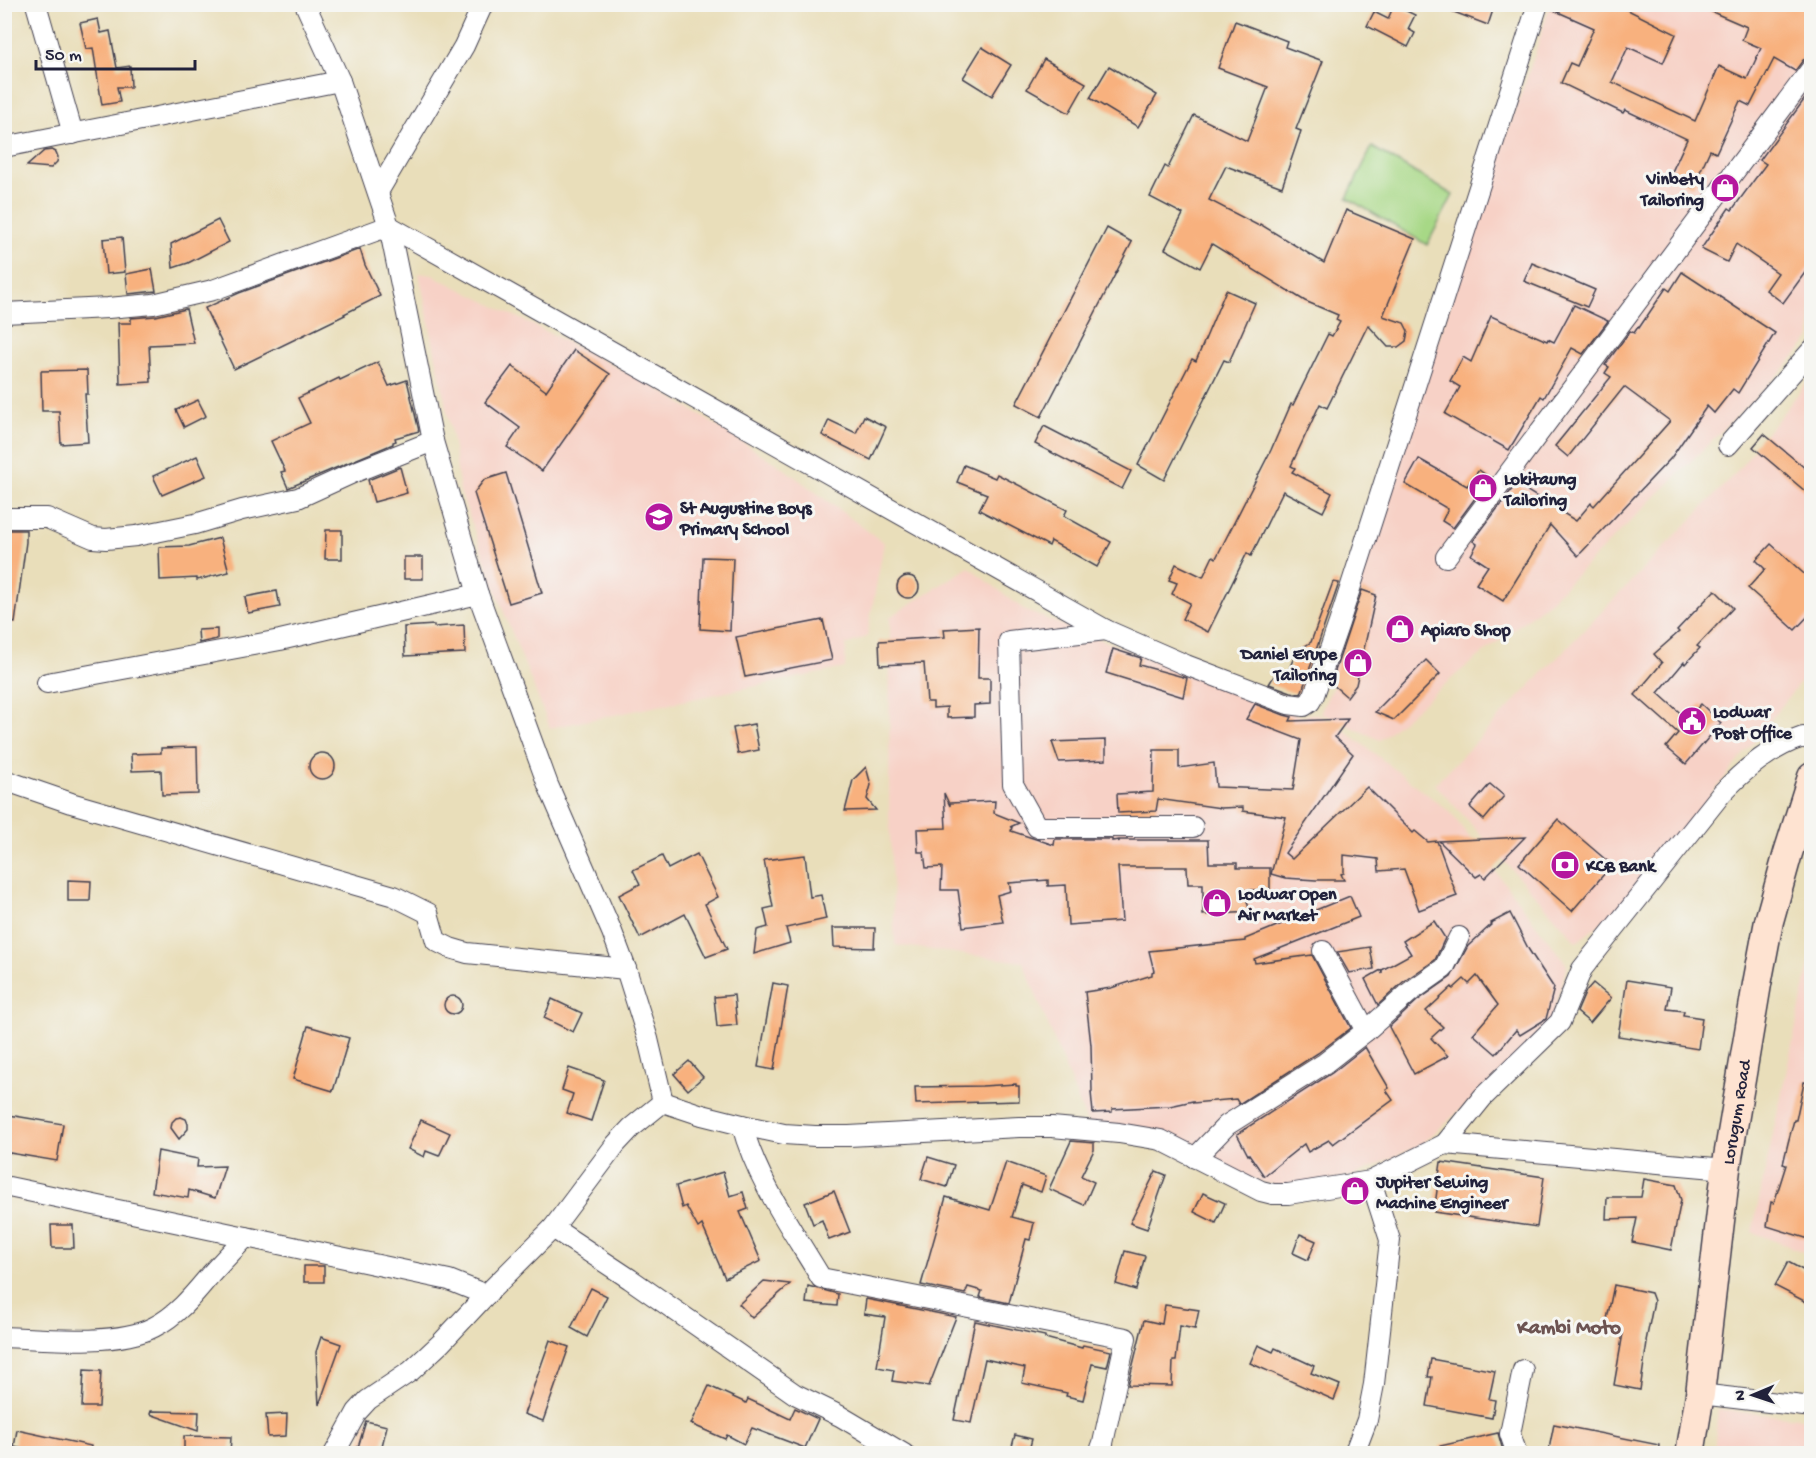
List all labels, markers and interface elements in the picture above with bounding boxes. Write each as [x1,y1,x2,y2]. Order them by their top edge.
scale bar [36,33,195,71]
text: 50 m [45,46,82,67]
place label: Vinbety Tailoring [1639,170,1704,212]
shop icon: Vinbety Tailoring [1709,172,1741,204]
place label: Lokitaung Tailoring [1502,470,1576,512]
shop icon: Lokitaung Tailoring [1467,472,1499,504]
place label: St Augustine Boys Primary School [679,499,813,541]
school or university icon: St Augustine Boys Primary School [643,501,675,533]
shop icon: Apiaro Shop [1384,613,1416,645]
place label: Apiaro Shop [1420,621,1511,642]
place label: Daniel Erupe Tailoring [1239,645,1338,687]
shop icon: Daniel Erupe Tailoring [1342,647,1374,679]
place label: Lodwar Post Office [1712,703,1792,745]
public building icon: Lodwar Post Office [1676,705,1708,737]
bank icon: KCB Bank [1549,849,1581,881]
place label: KCB Bank [1585,857,1657,878]
place label: Lodwar Open Air Market [1237,885,1337,927]
shop icon: Lodwar Open Air Market [1201,887,1233,919]
street label: Lorugum Road [1719,1057,1757,1166]
place label: Jupiter Sewing Machine Engineer [1375,1173,1510,1215]
shop icon: Jupiter Sewing Machine Engineer [1339,1175,1371,1207]
district label: Kambi Moto [1516,1317,1621,1342]
north arrow [1723,1365,1783,1425]
text: N [1732,1389,1751,1401]

